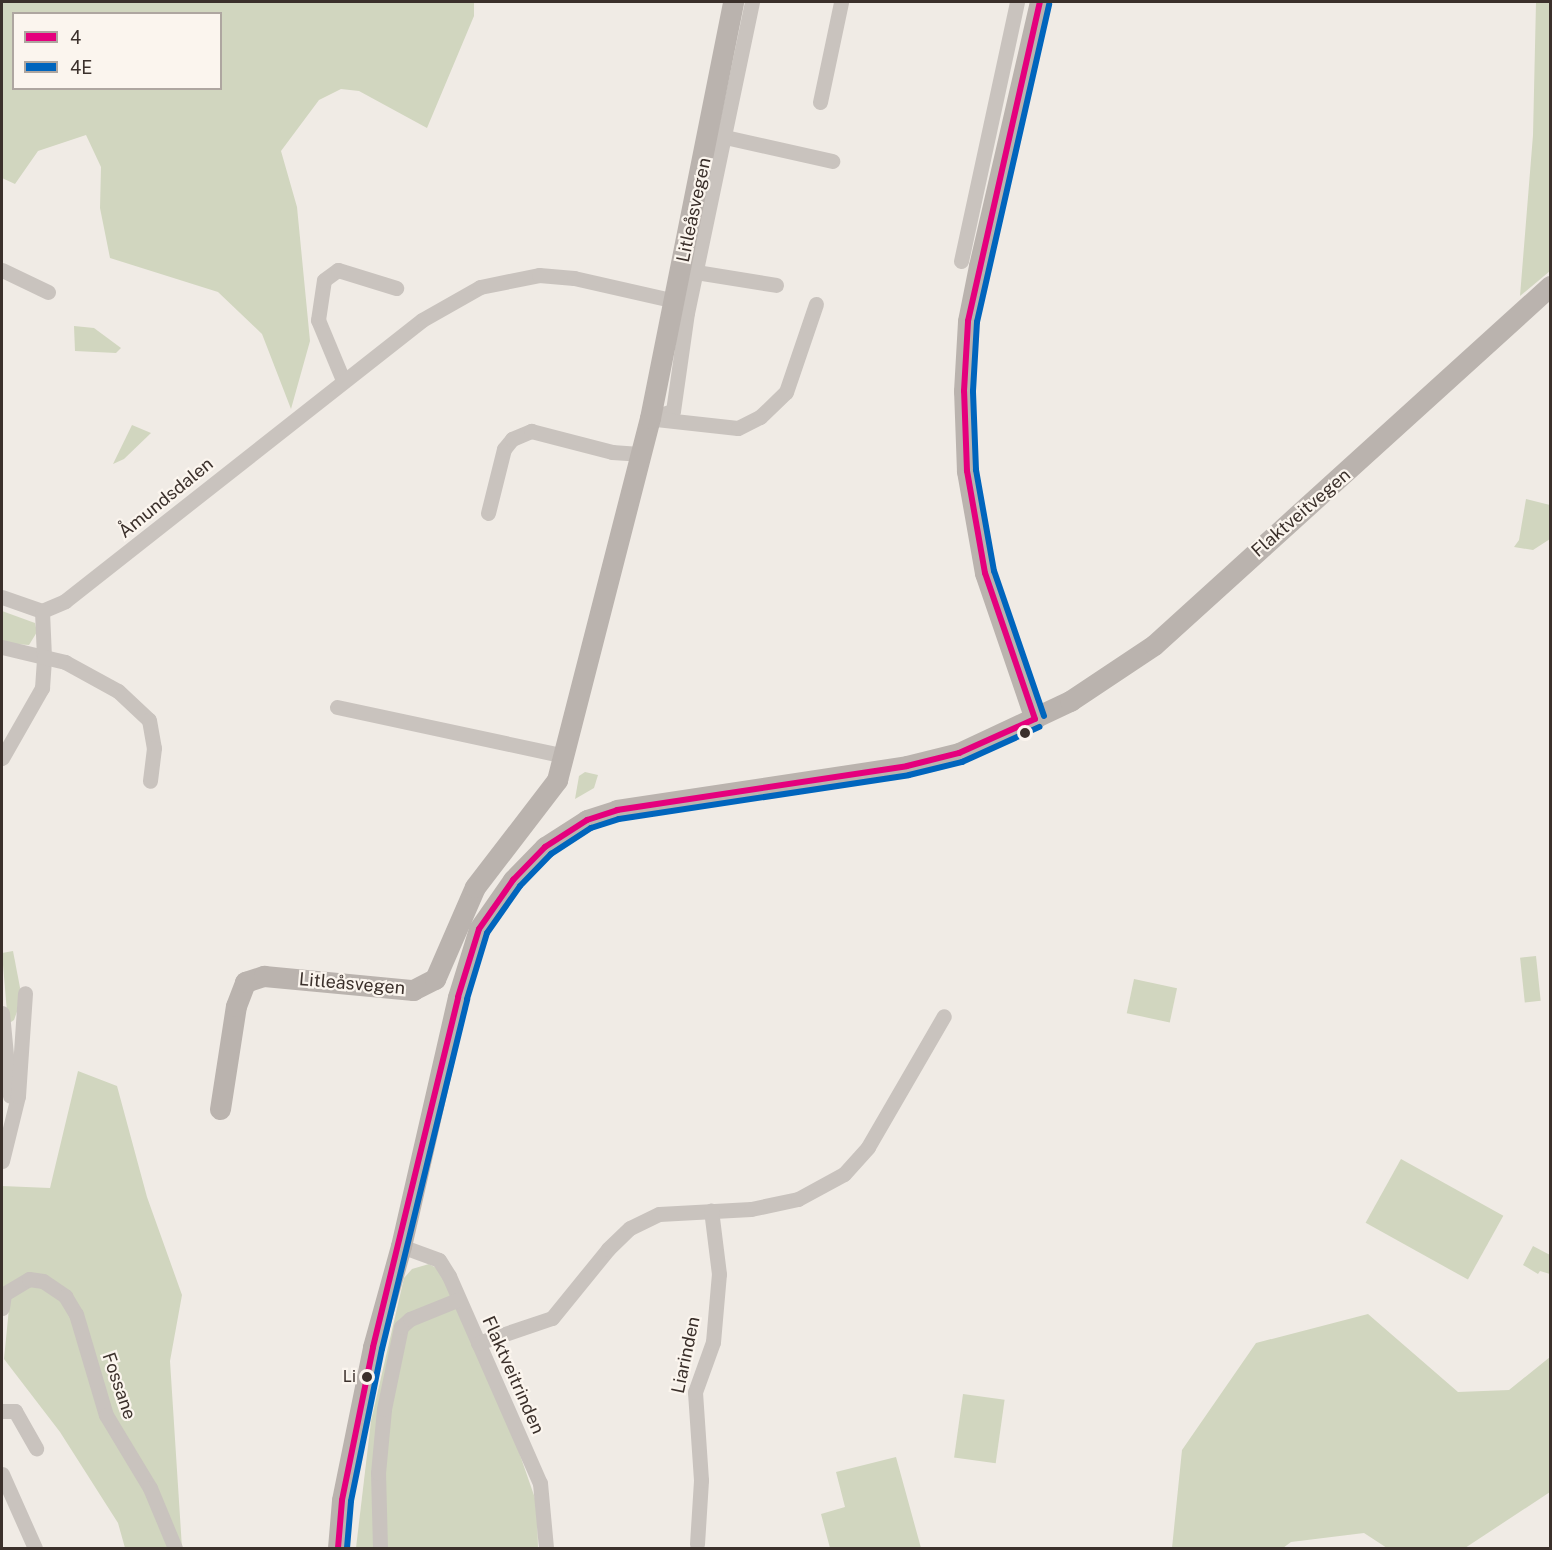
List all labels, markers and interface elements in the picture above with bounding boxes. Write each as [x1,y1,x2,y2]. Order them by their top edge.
legend [12,12,222,90]
text: 4 [70,27,81,48]
text: 4E [70,57,92,78]
street label: Litleåsvegen [672,156,716,264]
street label: Åmundsdalen [114,453,218,543]
street label: Flaktveitvegen [1247,464,1355,562]
unlabelled marker [1019,727,1031,739]
street label: Litleåsvegen [298,969,406,999]
street label: Flaktveitrinden [477,1313,549,1437]
street label: Liarinden [667,1315,705,1395]
street label: Fossane [98,1350,140,1422]
place label: Li [343,1367,356,1387]
marker: Li [361,1371,373,1383]

